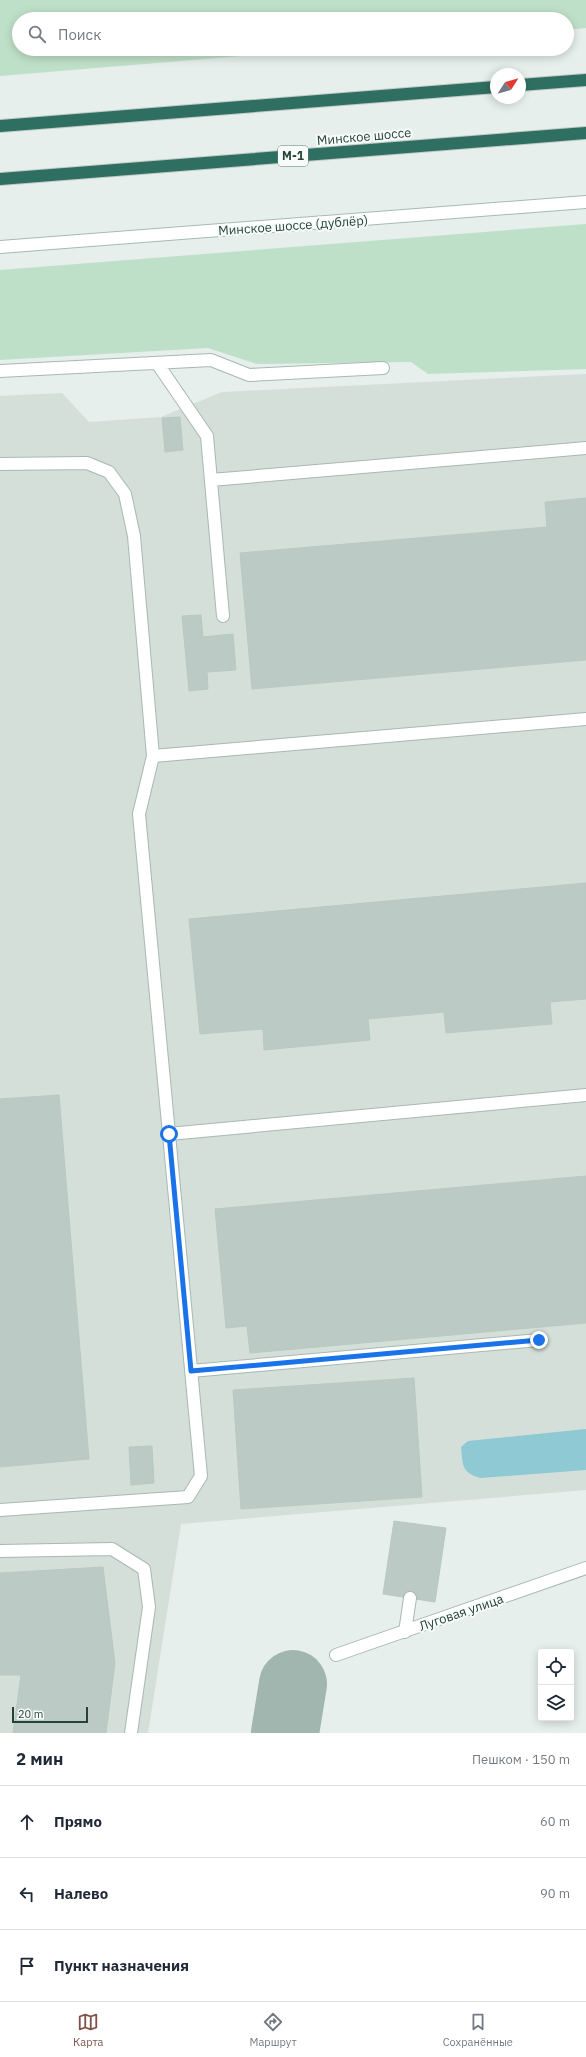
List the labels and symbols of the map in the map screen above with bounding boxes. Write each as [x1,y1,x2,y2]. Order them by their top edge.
north arrow [490,68,526,104]
street label: Минское шоссе [316,124,412,149]
road number: М-1 [278,146,308,166]
street label: Минское шоссе (дублёр) [217,212,369,239]
route start [160,1125,178,1143]
route end [530,1331,548,1349]
street label: Луговая улица [417,1590,506,1635]
scale bar [12,1705,88,1724]

